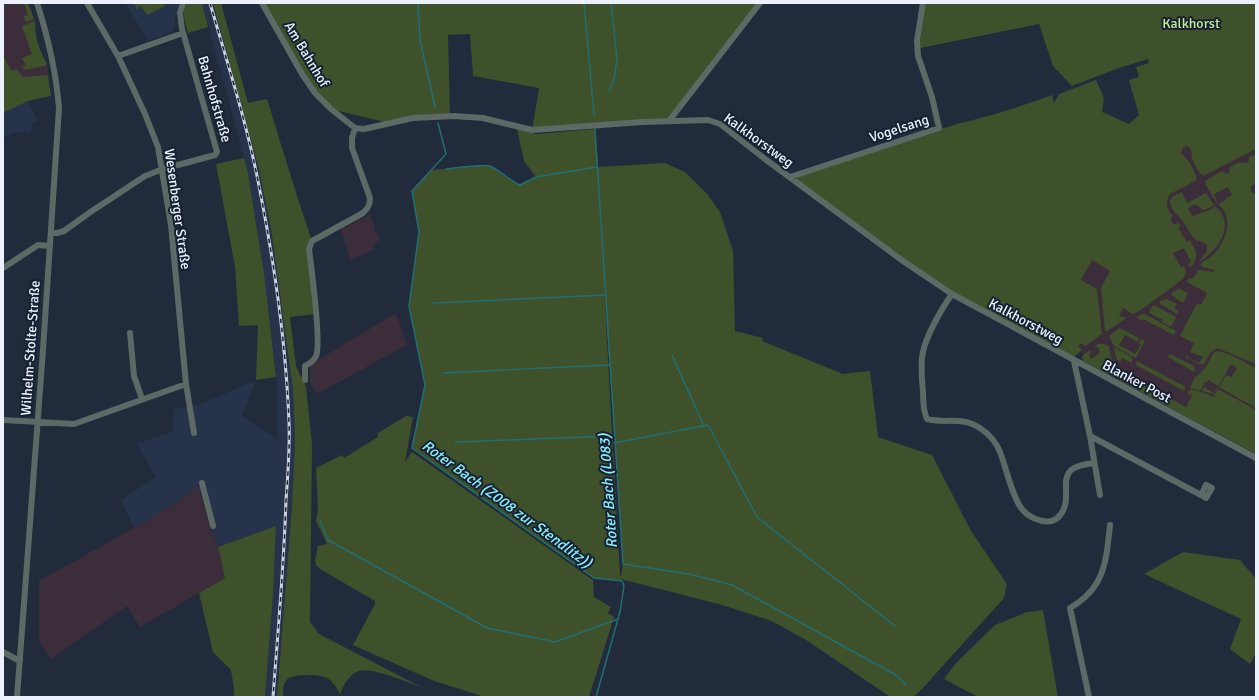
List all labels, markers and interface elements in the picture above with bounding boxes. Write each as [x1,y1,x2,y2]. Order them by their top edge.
park label: Kalkhorst [1162,15,1220,32]
street label: Am Bahnhof [280,19,333,91]
street label: Bahnhofstraße [194,54,235,144]
street label: Kalkhorstweg [721,109,797,171]
street label: Vogelsang [867,111,931,146]
street label: Wesenberger Straße [161,148,194,271]
street label: Wilhelm-Stolte-Straße [17,280,44,416]
street label: Kalkhorstweg [986,295,1066,348]
street label: Blanker Post [1100,356,1174,407]
water label: Roter Bach (L083) [595,432,621,549]
water label: Roter Bach (Z008 zur Stendlitz)) [419,436,596,572]

